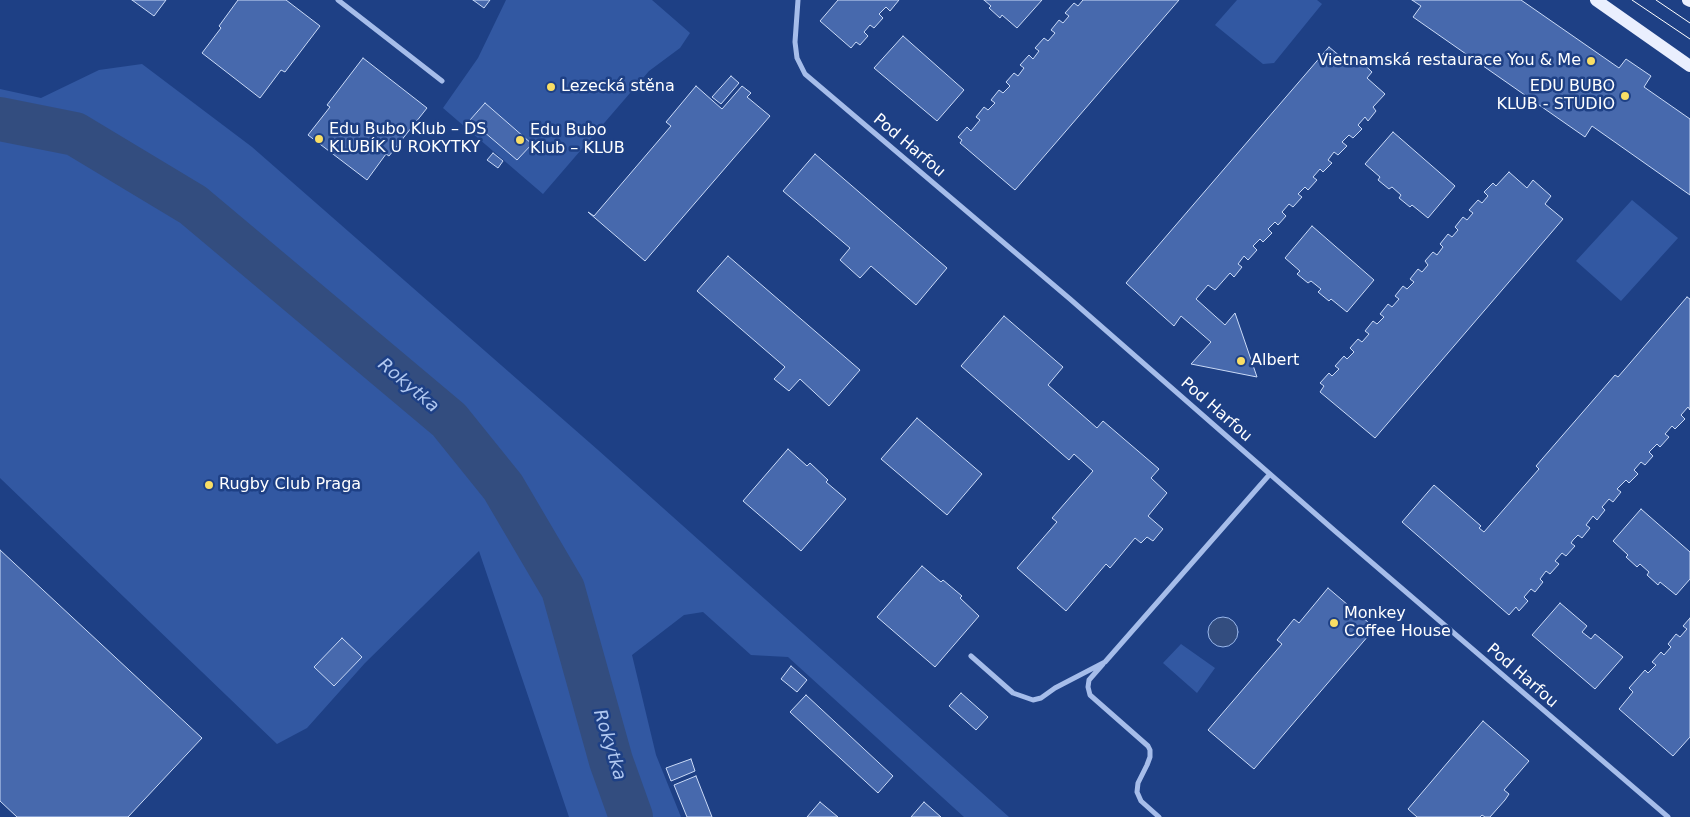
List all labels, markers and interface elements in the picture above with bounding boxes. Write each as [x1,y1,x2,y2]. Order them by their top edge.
place label: Vietnamská restaurace You & Me [1317,51,1581,71]
marker: Vietnamská restaurace You & Me [1585,55,1597,67]
place label: Lezecká stěna [561,77,675,97]
place label: EDU BUBO KLUB - STUDIO [1496,77,1615,115]
marker: Lezecká stěna [545,81,557,93]
marker: EDU BUBO KLUB - STUDIO [1619,90,1631,102]
street label: Pod Harfou [869,110,949,182]
place label: Edu Bubo Klub – DS KLUBÍK U ROKYTKY [329,120,487,158]
place label: Edu Bubo Klub – KLUB [530,121,625,159]
marker: Edu Bubo Klub – DS KLUBÍK U ROKYTKY [313,133,325,145]
marker: Edu Bubo Klub – KLUB [514,134,526,146]
place label: Albert [1251,351,1299,371]
water label: Rokytka [373,354,443,418]
marker: Albert [1235,355,1247,367]
street label: Pod Harfou [1176,374,1256,446]
place label: Rugby Club Praga [219,475,361,495]
marker: Rugby Club Praga [203,479,215,491]
place label: Monkey Coffee House [1344,604,1451,642]
marker: Monkey Coffee House [1328,617,1340,629]
street label: Pod Harfou [1482,640,1562,712]
water label: Rokytka [588,707,630,783]

